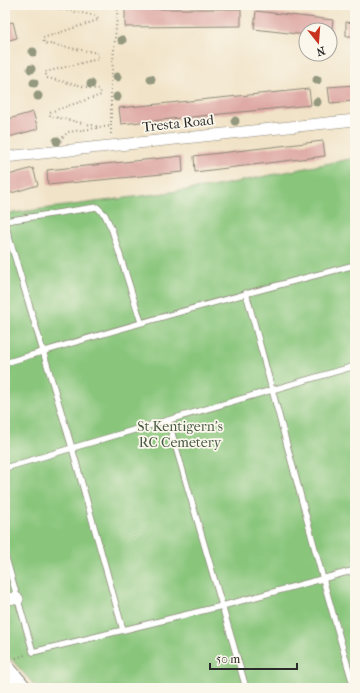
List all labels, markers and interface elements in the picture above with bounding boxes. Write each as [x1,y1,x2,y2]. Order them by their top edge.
north arrow [298,22,338,62]
text: N [314,44,327,59]
street label: Tresta Road [141,111,215,136]
park label: St Kentigern's RC Cemetery [137,418,223,451]
scale bar [210,645,297,671]
text: 50 m [216,652,240,666]

